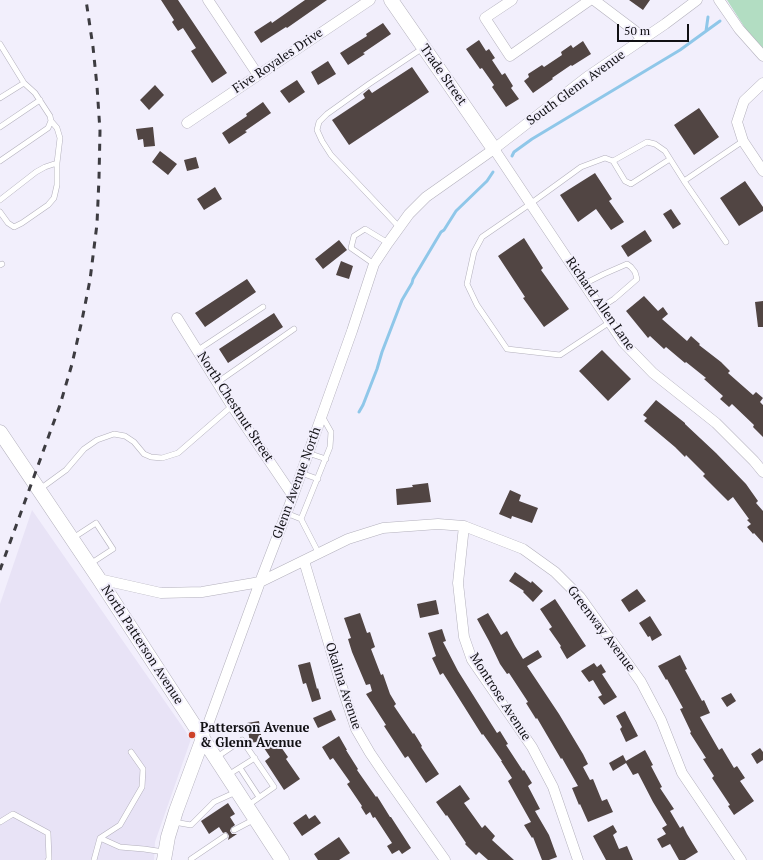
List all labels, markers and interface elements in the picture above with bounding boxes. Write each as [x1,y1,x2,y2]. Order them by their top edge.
scale bar [619,16,691,42]
text: 50 m [624,23,650,38]
street label: Five Royales Drive [230,25,326,97]
street label: Trade Street [416,42,470,108]
street label: South Glenn Avenue [524,47,628,129]
street label: Richard Allen Lane [562,255,638,353]
street label: North Chestnut Street [194,349,276,465]
street label: Glenn Avenue North [270,425,324,541]
street label: North Patterson Avenue [98,582,186,708]
street label: Greenway Avenue [564,583,638,675]
street label: Okalina Avenue [322,640,364,732]
street label: Montrose Avenue [466,650,534,744]
place label: Patterson Avenue & Glenn Avenue [200,720,310,751]
marker: Patterson Avenue & Glenn Avenue [187,730,197,740]

